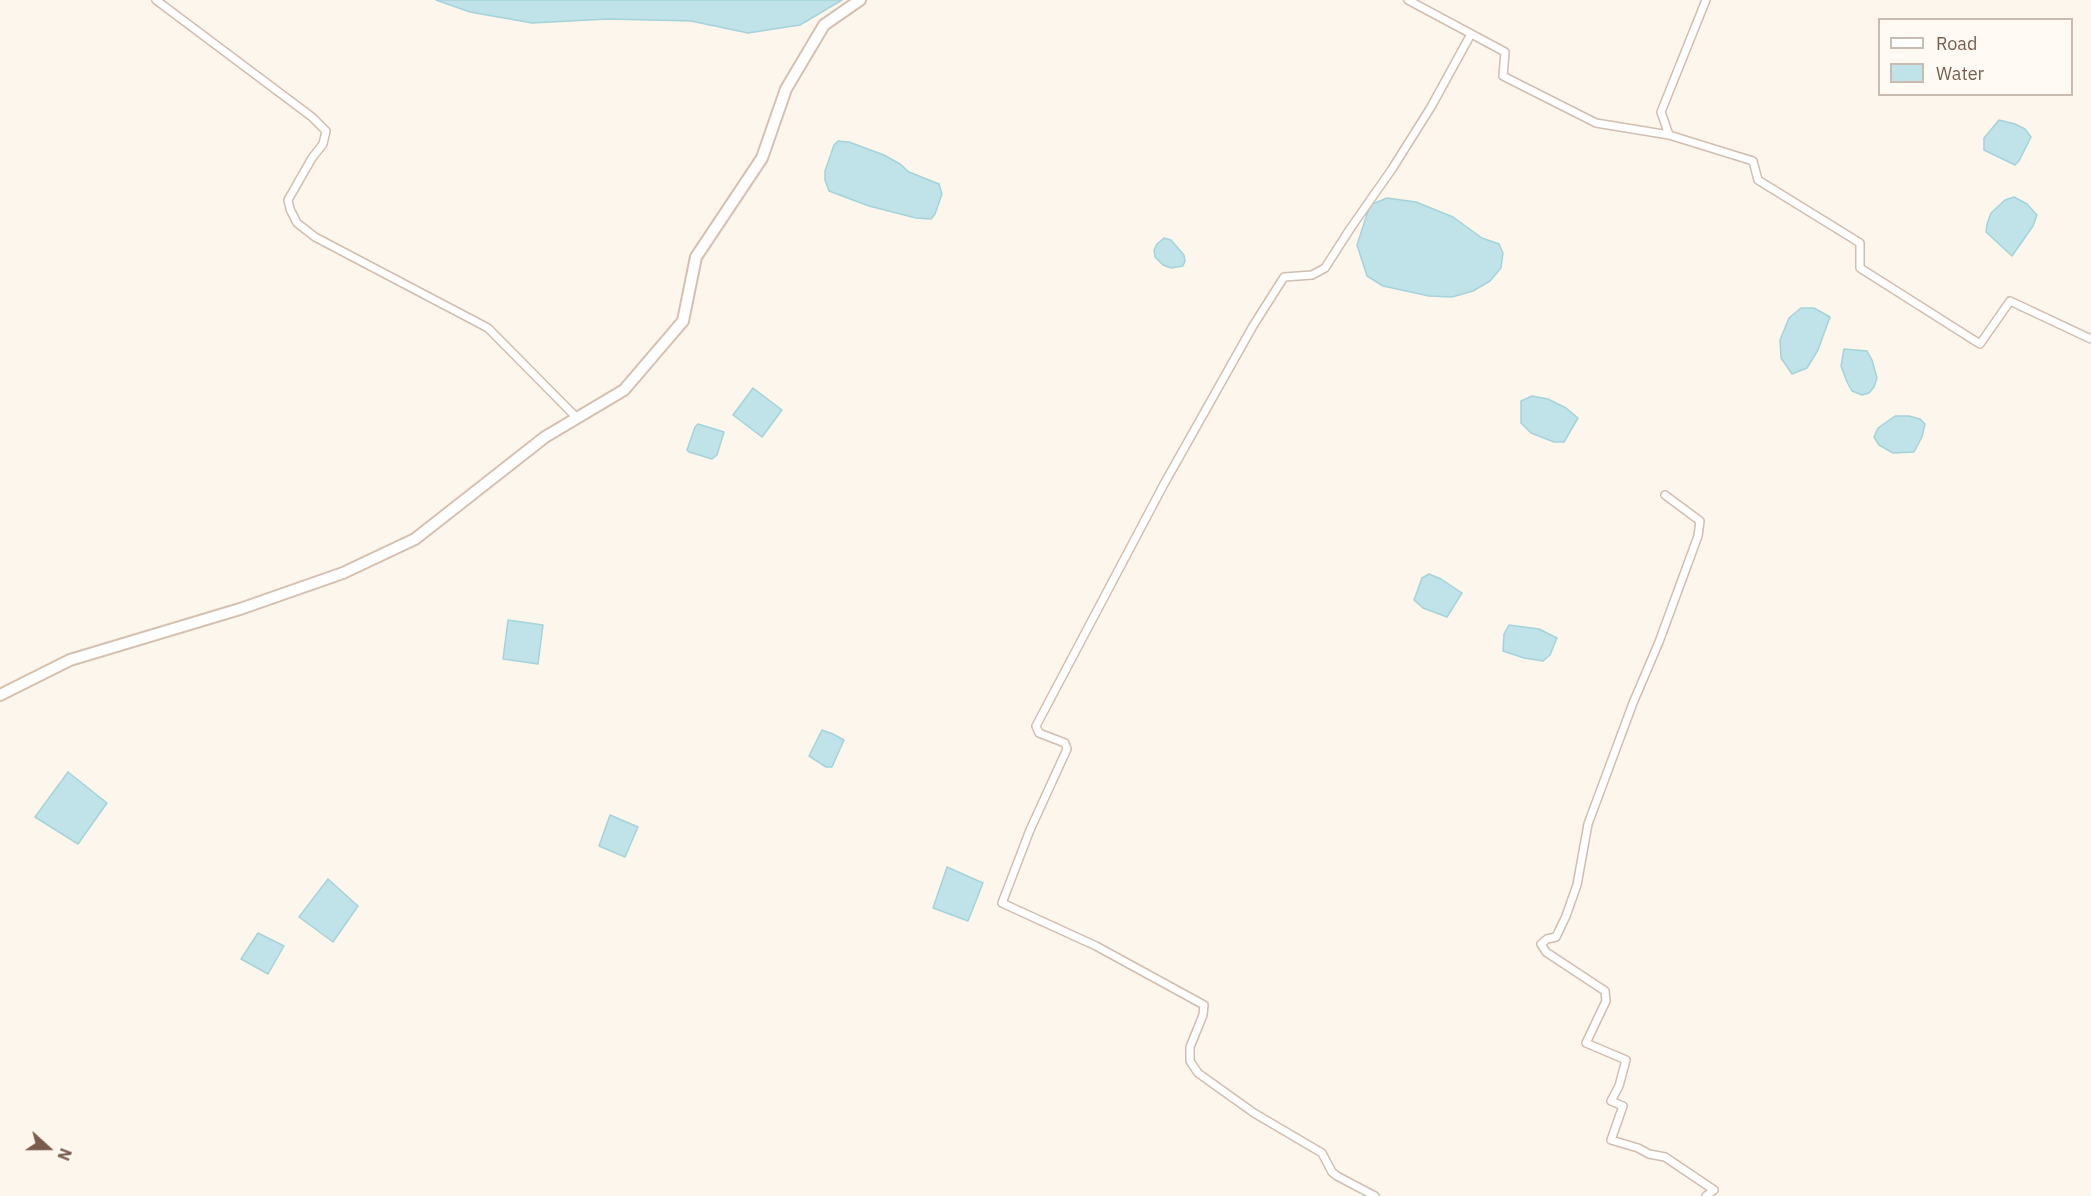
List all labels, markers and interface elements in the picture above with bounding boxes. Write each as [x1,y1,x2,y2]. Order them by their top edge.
legend [1878,18,2073,96]
text: Road [1936,32,1977,55]
text: Water [1936,62,1984,85]
north arrow [18,1118,78,1178]
text: N [53,1145,76,1163]

